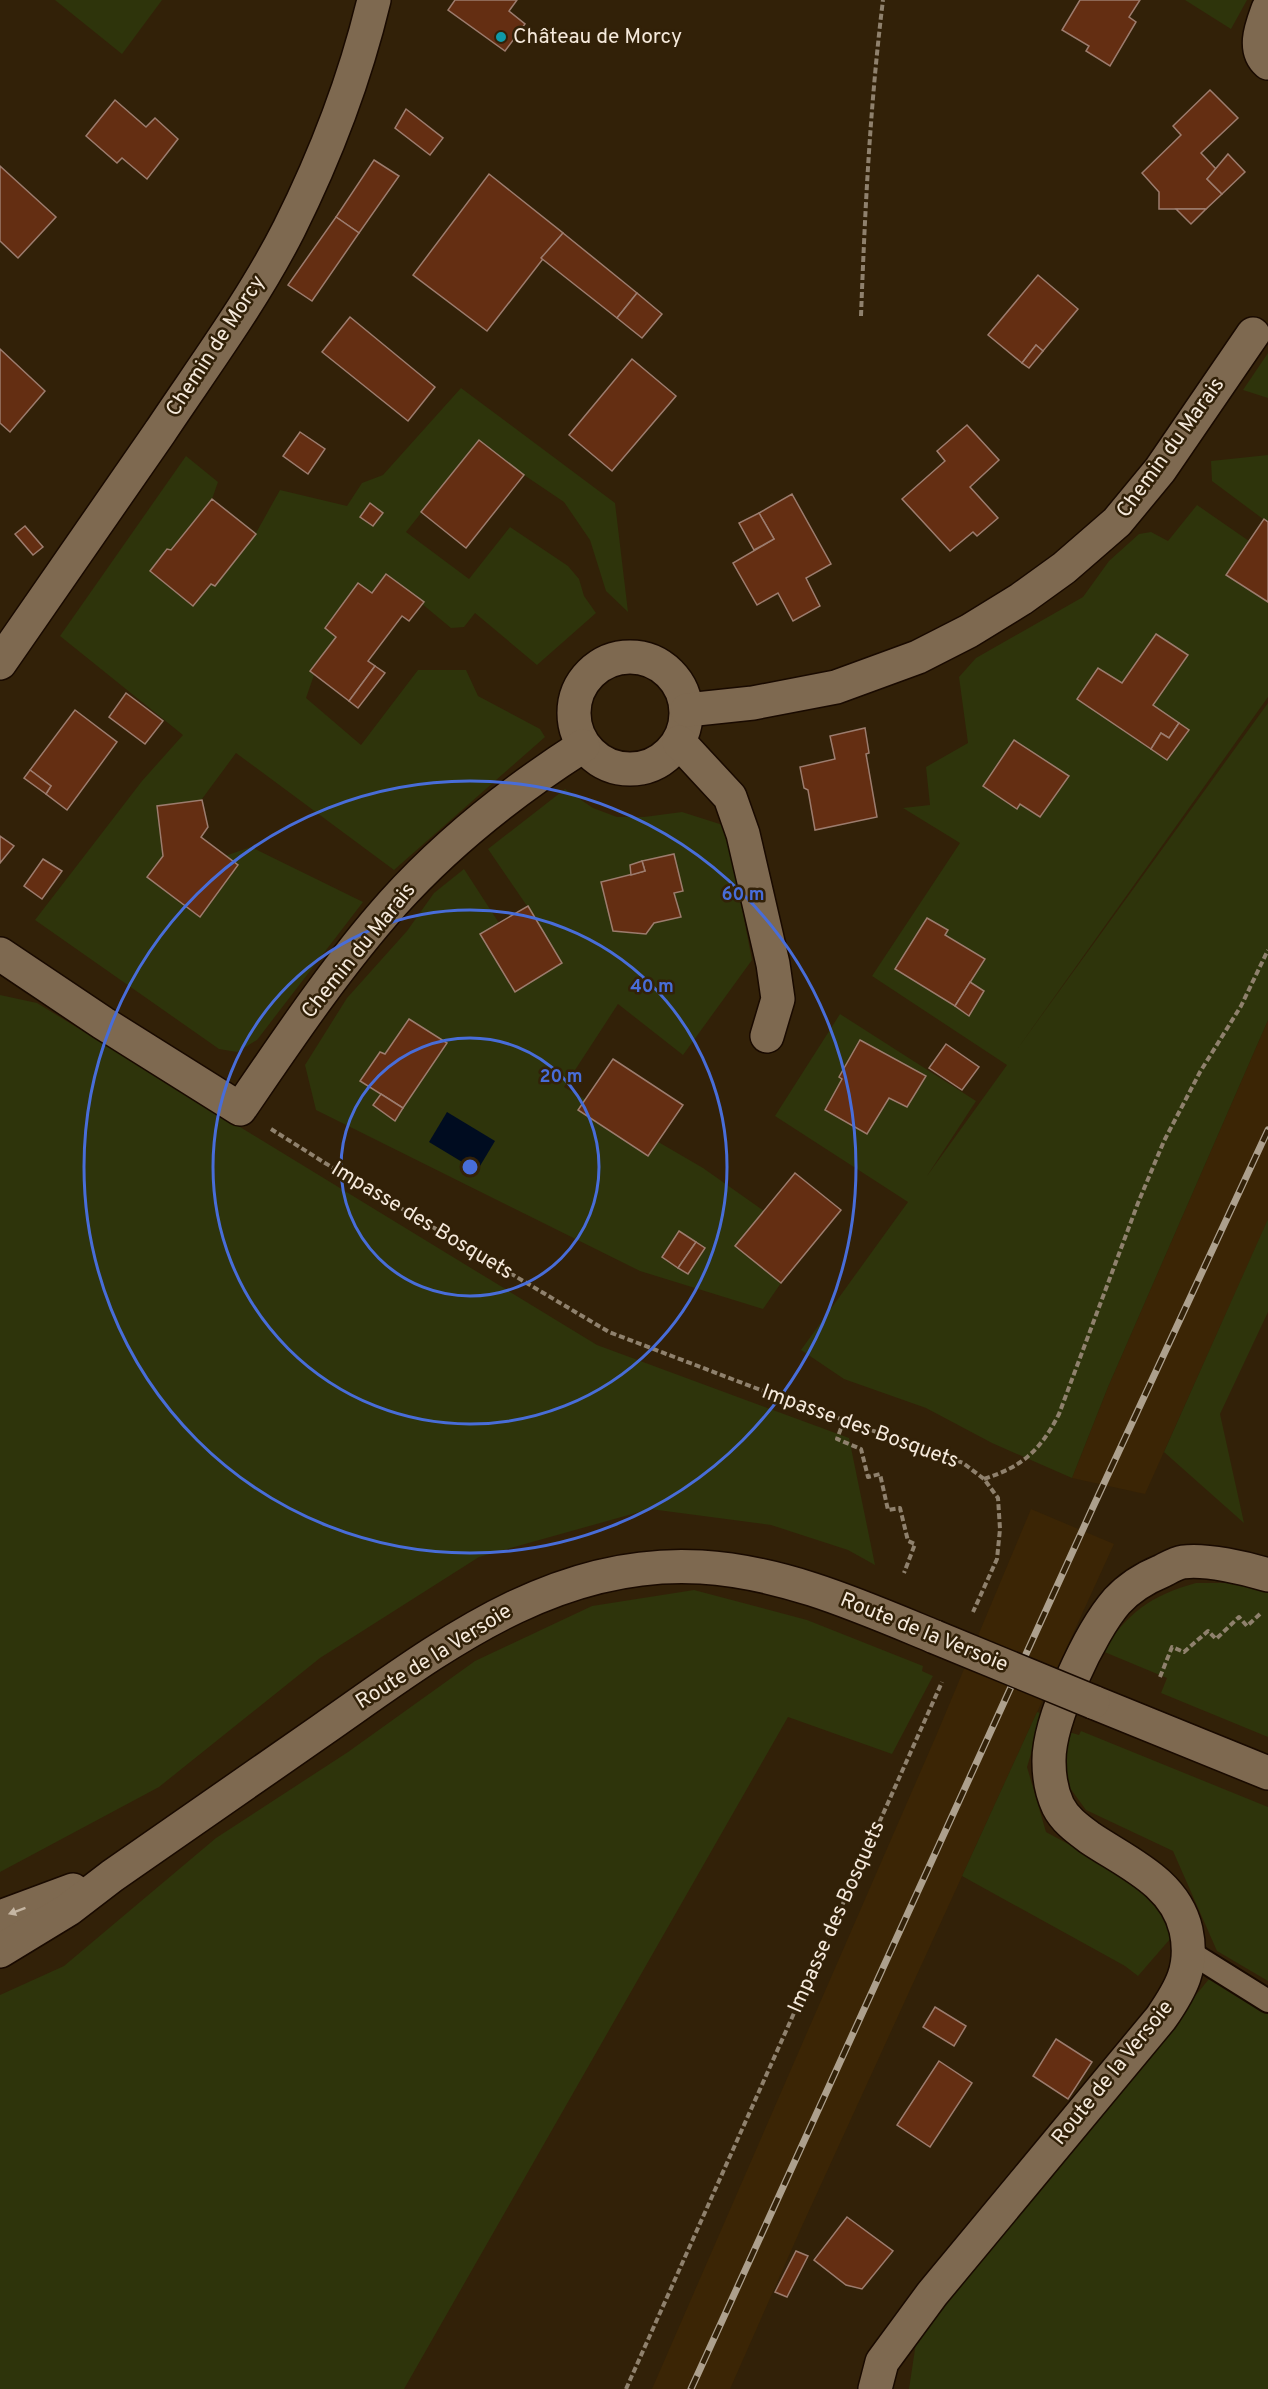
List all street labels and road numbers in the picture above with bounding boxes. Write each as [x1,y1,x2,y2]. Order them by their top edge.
street label: Chemin de Morcy [160,270,272,422]
street label: Chemin du Marais [1111,372,1231,524]
street label: Chemin du Marais [296,878,422,1024]
street label: Impasse des Bosquets [326,1156,518,1286]
street label: Impasse des Bosquets [758,1379,962,1475]
street label: Route de la Versoie [836,1587,1012,1679]
street label: Route de la Versoie [351,1598,517,1716]
street label: Impasse des Bosquets [782,1817,892,2017]
street label: Route de la Versoie [1046,1995,1180,2151]

